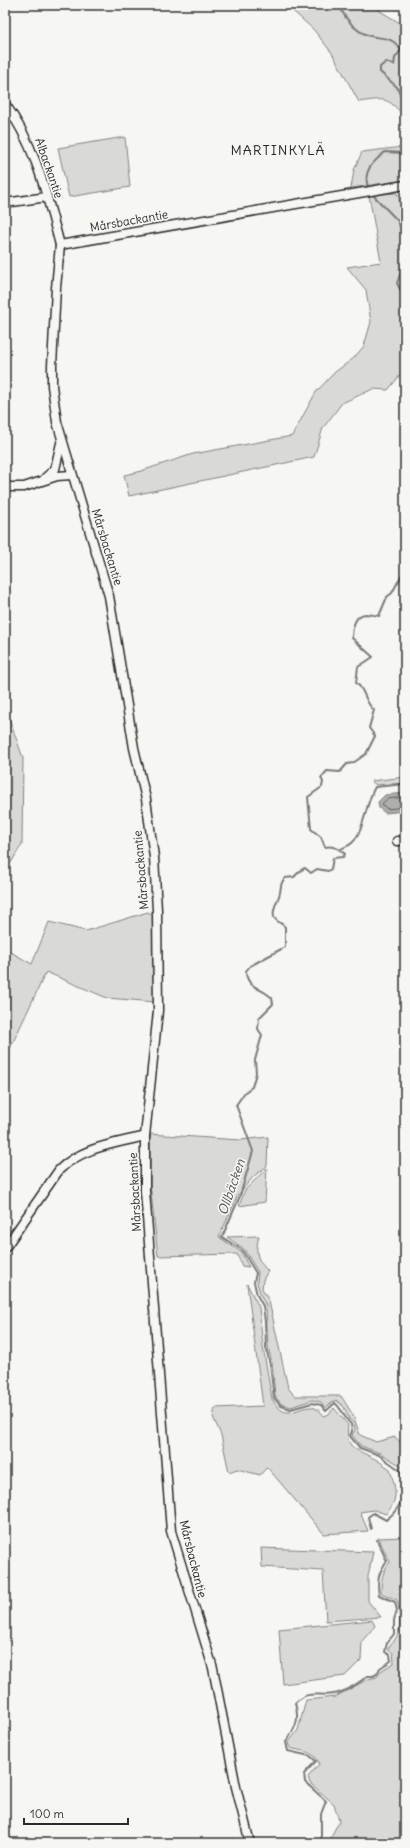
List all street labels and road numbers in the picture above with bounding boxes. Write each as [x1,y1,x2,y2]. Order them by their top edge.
street label: Albackantie [32,136,67,200]
street label: Mårsbackantie [89,206,169,235]
street label: Mårsbackantie [89,507,126,587]
street label: Mårsbackantie [130,830,151,910]
street label: Mårsbackantie [125,1152,144,1232]
street label: Mårsbackantie [177,1519,210,1599]

